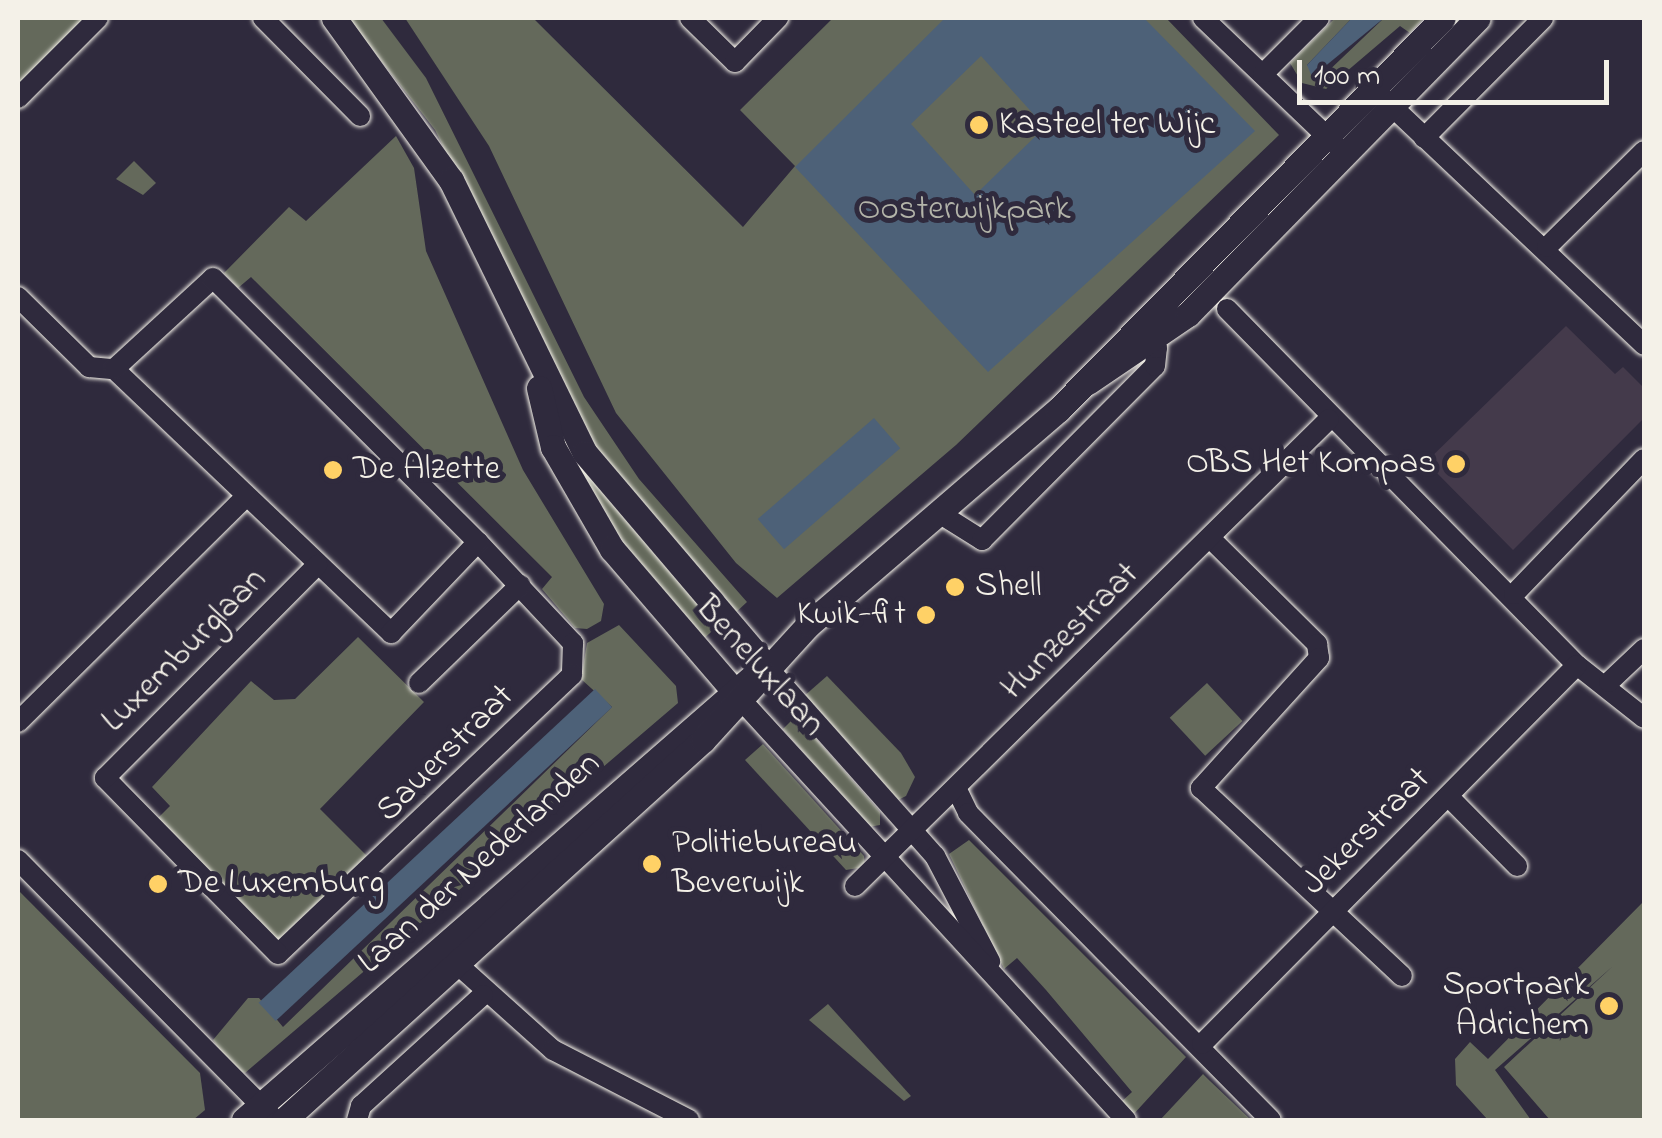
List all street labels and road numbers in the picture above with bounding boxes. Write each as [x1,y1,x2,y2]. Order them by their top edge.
street label: Hunzestraat [993,554,1149,710]
street label: Luxemburglaan [94,560,276,742]
street label: Beneluxlaan [685,588,833,746]
street label: Sauerstraat [368,676,524,832]
street label: Laan der Nederlanden [350,744,610,984]
street label: Jekerstraat [1294,759,1440,905]

